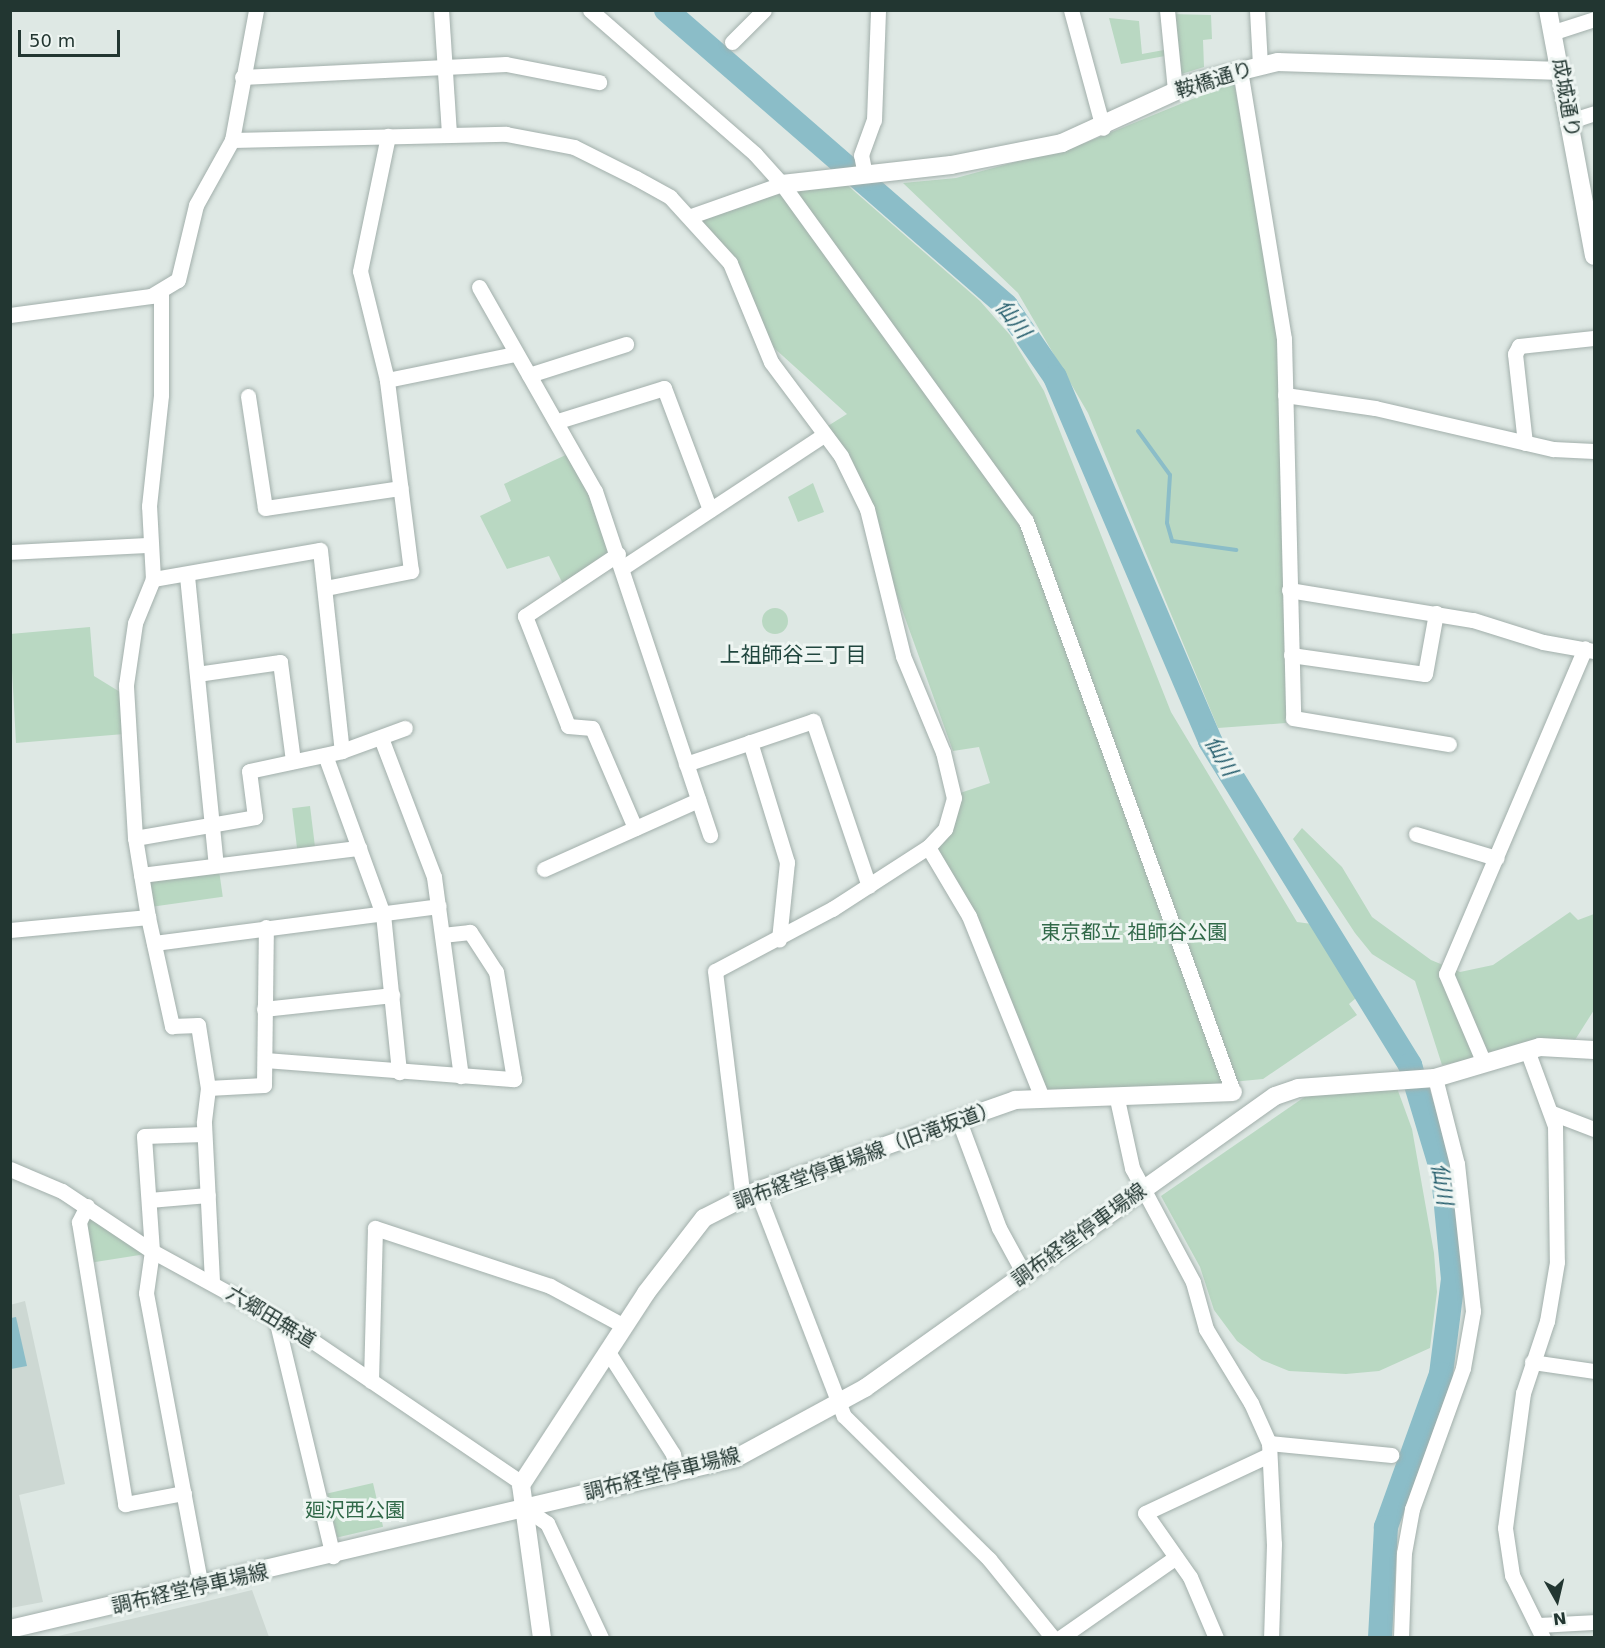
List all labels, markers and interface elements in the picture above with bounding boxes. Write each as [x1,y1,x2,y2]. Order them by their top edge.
scale bar [21,18,123,56]
text: 50 m [29,30,75,51]
street label: 鞍橋通り [1172,57,1256,103]
street label: 成城通り [1547,57,1585,139]
water label: 仙川 [990,295,1036,343]
district label: 上祖師谷三丁目 [720,642,866,668]
water label: 仙川 [1200,732,1242,780]
park label: 東京都立 祖師谷公園 [1041,920,1227,944]
street label: 調布経堂停車場線（旧滝坂道） [730,1096,1002,1214]
water label: 仙川 [1426,1161,1458,1207]
street label: 調布経堂停車場線 [1007,1178,1151,1292]
street label: 六郷田無道 [222,1281,320,1353]
street label: 調布経堂停車場線 [581,1443,743,1505]
park label: 廻沢西公園 [305,1498,405,1522]
street label: 調布経堂停車場線 [109,1559,271,1619]
north arrow [1527,1570,1587,1630]
text: N [1552,1608,1568,1629]

